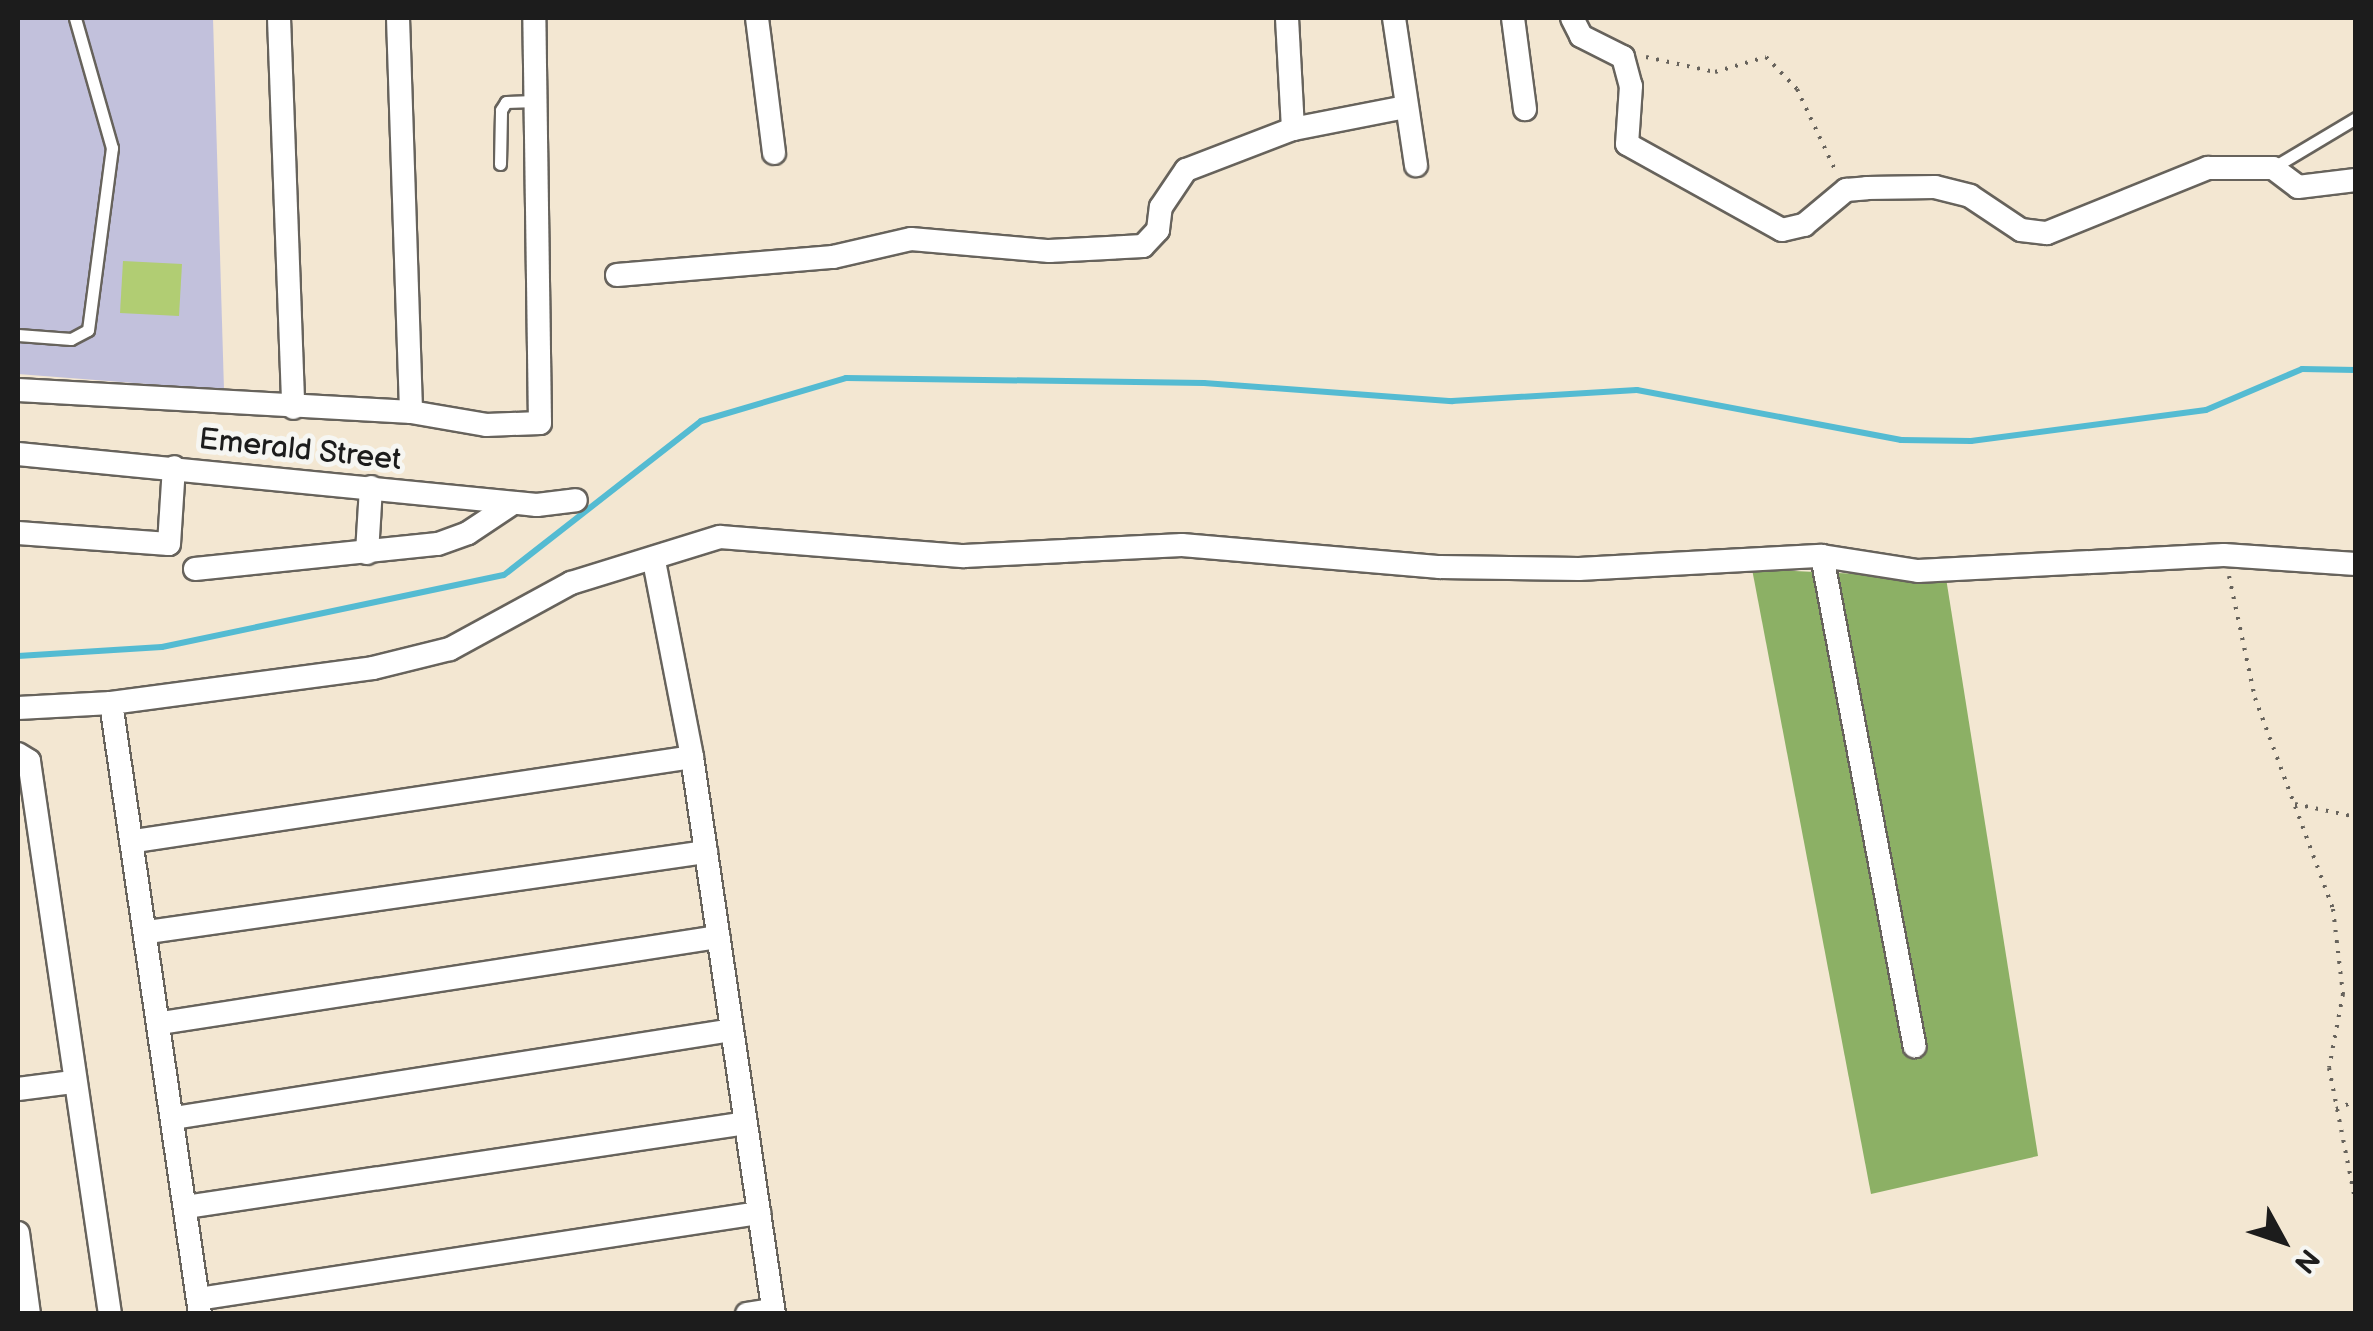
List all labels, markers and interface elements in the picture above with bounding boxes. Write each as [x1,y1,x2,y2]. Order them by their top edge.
street label: Emerald Street [197,421,403,479]
north arrow [2233,1191,2333,1291]
text: N [2287,1242,2326,1279]

